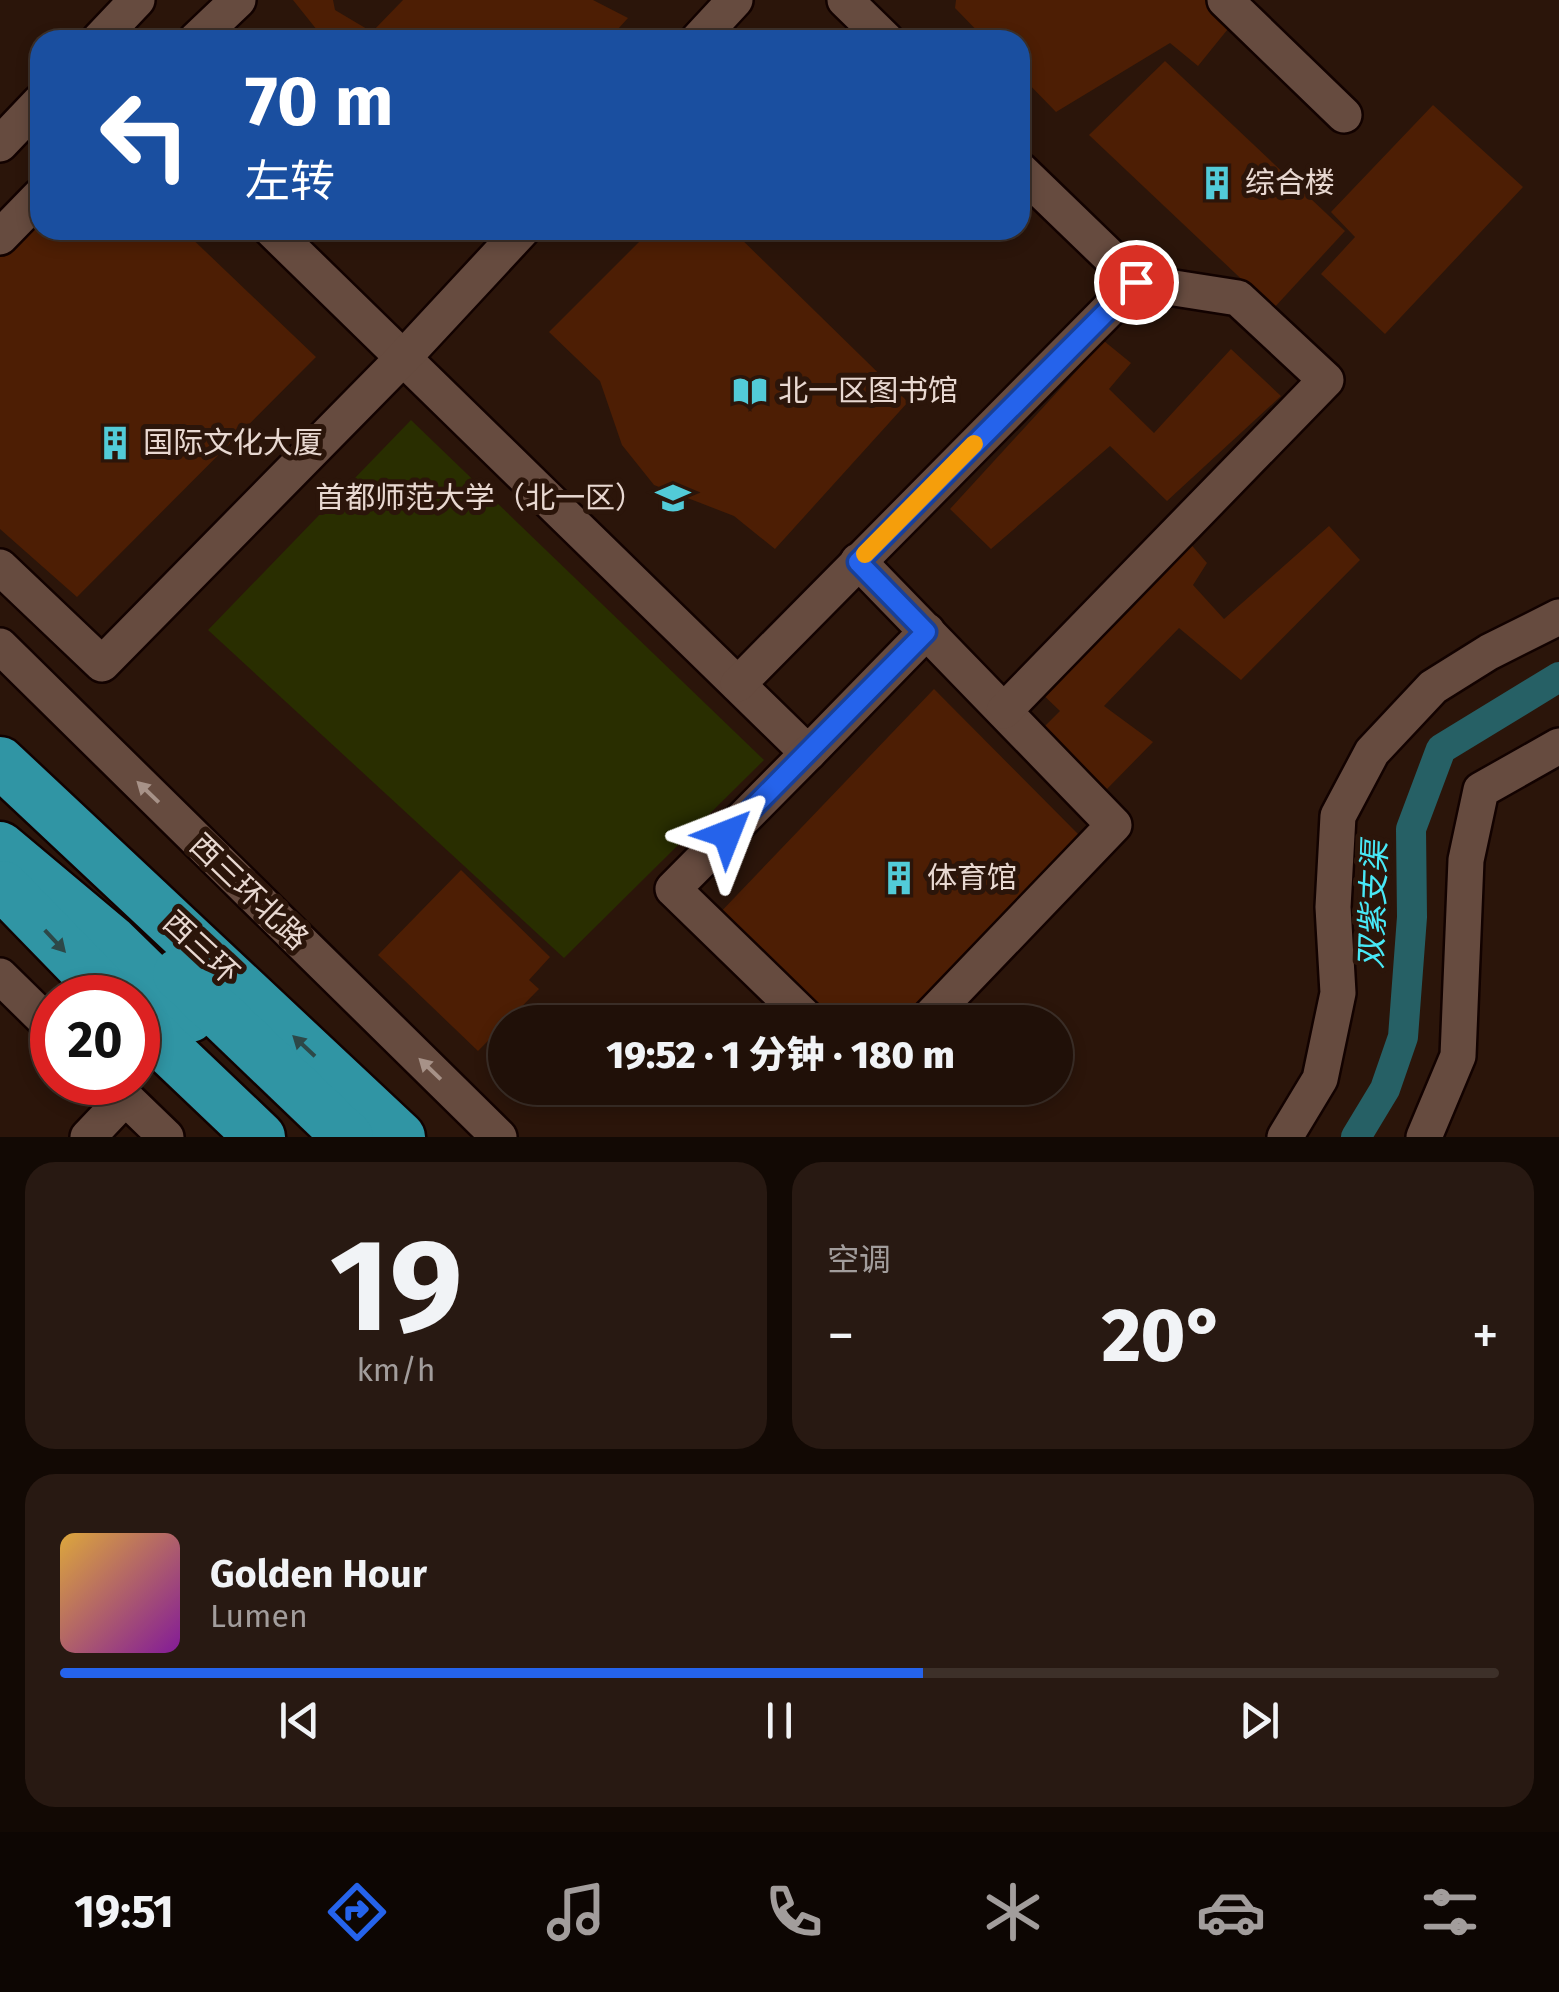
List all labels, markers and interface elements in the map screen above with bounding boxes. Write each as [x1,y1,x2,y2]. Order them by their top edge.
text: 70 m [245,60,394,144]
icon: left [80,70,210,200]
text: 左转 [245,155,335,209]
building icon: 综合楼 [1198,164,1236,202]
place label: 综合楼 [1245,165,1335,201]
pin [1094,240,1179,325]
icon: arrive [1109,255,1164,310]
library icon: 北一区图书馆 [731,372,769,410]
place label: 北一区图书馆 [778,373,958,409]
building icon: 国际文化大厦 [96,424,134,462]
place label: 国际文化大厦 [143,425,323,461]
school or university icon: 首都师范大学（北一区） [654,479,692,517]
place label: 首都师范大学（北一区） [315,480,645,516]
one-way arrow [136,781,160,804]
position arrow [675,782,779,886]
street label: 西三环北路 [183,827,315,957]
water label: 双紫支渠 [1352,836,1394,970]
building icon: 体育馆 [880,859,918,897]
place label: 体育馆 [927,860,1017,896]
street label: 西三环 [156,904,246,992]
one-way arrow [43,928,66,952]
speed limit sign: 20 [30,975,160,1105]
text: 19:52 · 1 分钟 · 180 m [606,1032,955,1078]
one-way arrow [292,1035,316,1058]
one-way arrow [418,1057,442,1081]
text: 19 [329,1208,463,1364]
text: 空调 [827,1241,891,1279]
text: 20° [1102,1291,1224,1381]
text: − [827,1303,855,1369]
text: + [1472,1303,1499,1369]
text: km/h [356,1351,436,1389]
text: Golden Hour [210,1551,427,1597]
text: Lumen [210,1597,308,1635]
icon: previous [272,1693,327,1748]
icon: pause [752,1693,807,1748]
icon: next [1232,1693,1287,1748]
icon: directions [322,1877,392,1947]
icon: music [541,1877,611,1947]
icon: phone [759,1877,829,1947]
icon: climate [978,1877,1048,1947]
icon: car [1196,1877,1266,1947]
icon: filters [1415,1877,1485,1947]
text: 19:51 [74,1885,174,1939]

